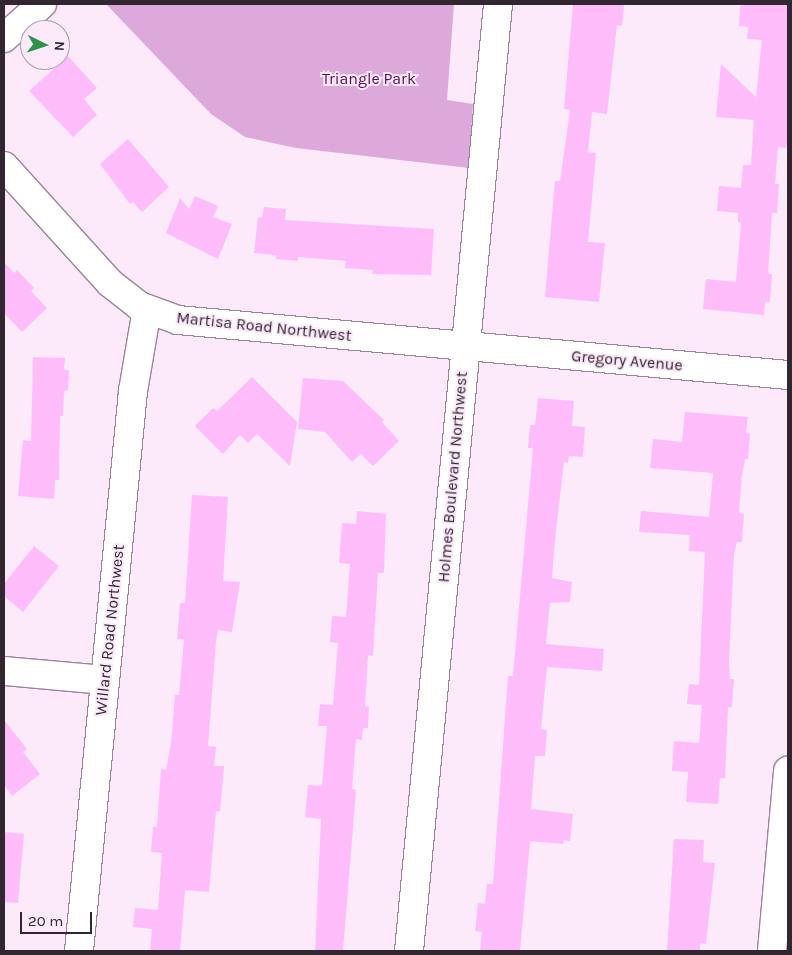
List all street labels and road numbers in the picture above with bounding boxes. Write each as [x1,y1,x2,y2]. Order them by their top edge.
street label: Martisa Road Northwest [176,308,352,346]
street label: Gregory Avenue [570,347,684,375]
street label: Holmes Boulevard Northwest [434,371,472,583]
street label: Willard Road Northwest [91,544,129,716]

